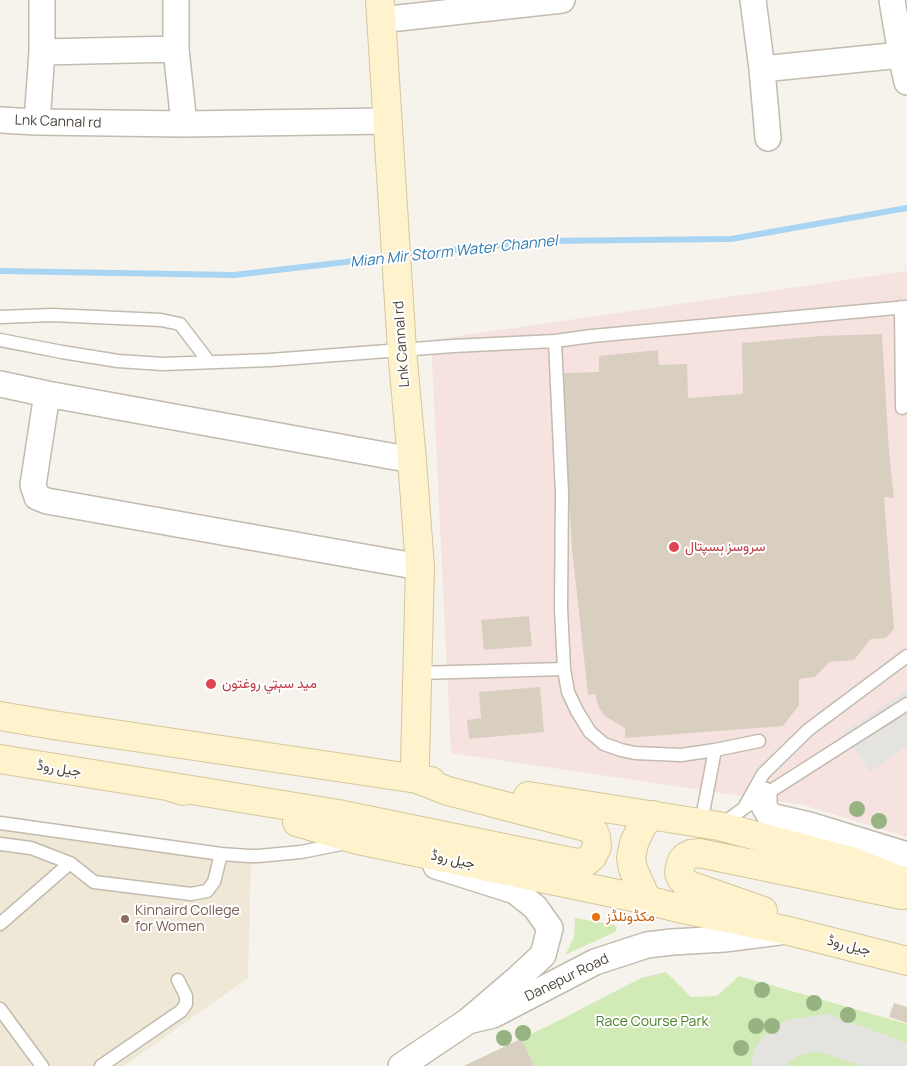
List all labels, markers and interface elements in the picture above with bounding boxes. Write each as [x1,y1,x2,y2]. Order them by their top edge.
street label: Lnk Cannal rd [14,112,102,132]
water label: Mian Mir Storm Water Channel [349,232,559,272]
street label: Lnk Cannal rd [391,300,413,388]
place label: سروسز ہسپتال [685,539,766,555]
marker: سروسز ہسپتال [667,540,681,554]
place label: مید سېټي روغتون [222,676,317,692]
marker: مید سېټي روغتون [204,677,218,691]
street label: جیل روڈ [36,757,82,781]
street label: جیل روڈ [429,847,477,873]
place label: Kinnaird College for Women [135,903,240,936]
place label: مکڈونلڈز [606,909,655,925]
marker: مکڈونلڈز [590,911,602,923]
marker: Kinnaird College for Women [119,913,131,925]
street label: جیل روڈ [825,932,873,960]
street label: Danepur Road [522,950,612,1006]
park label: Race Course Park [596,1014,708,1030]

